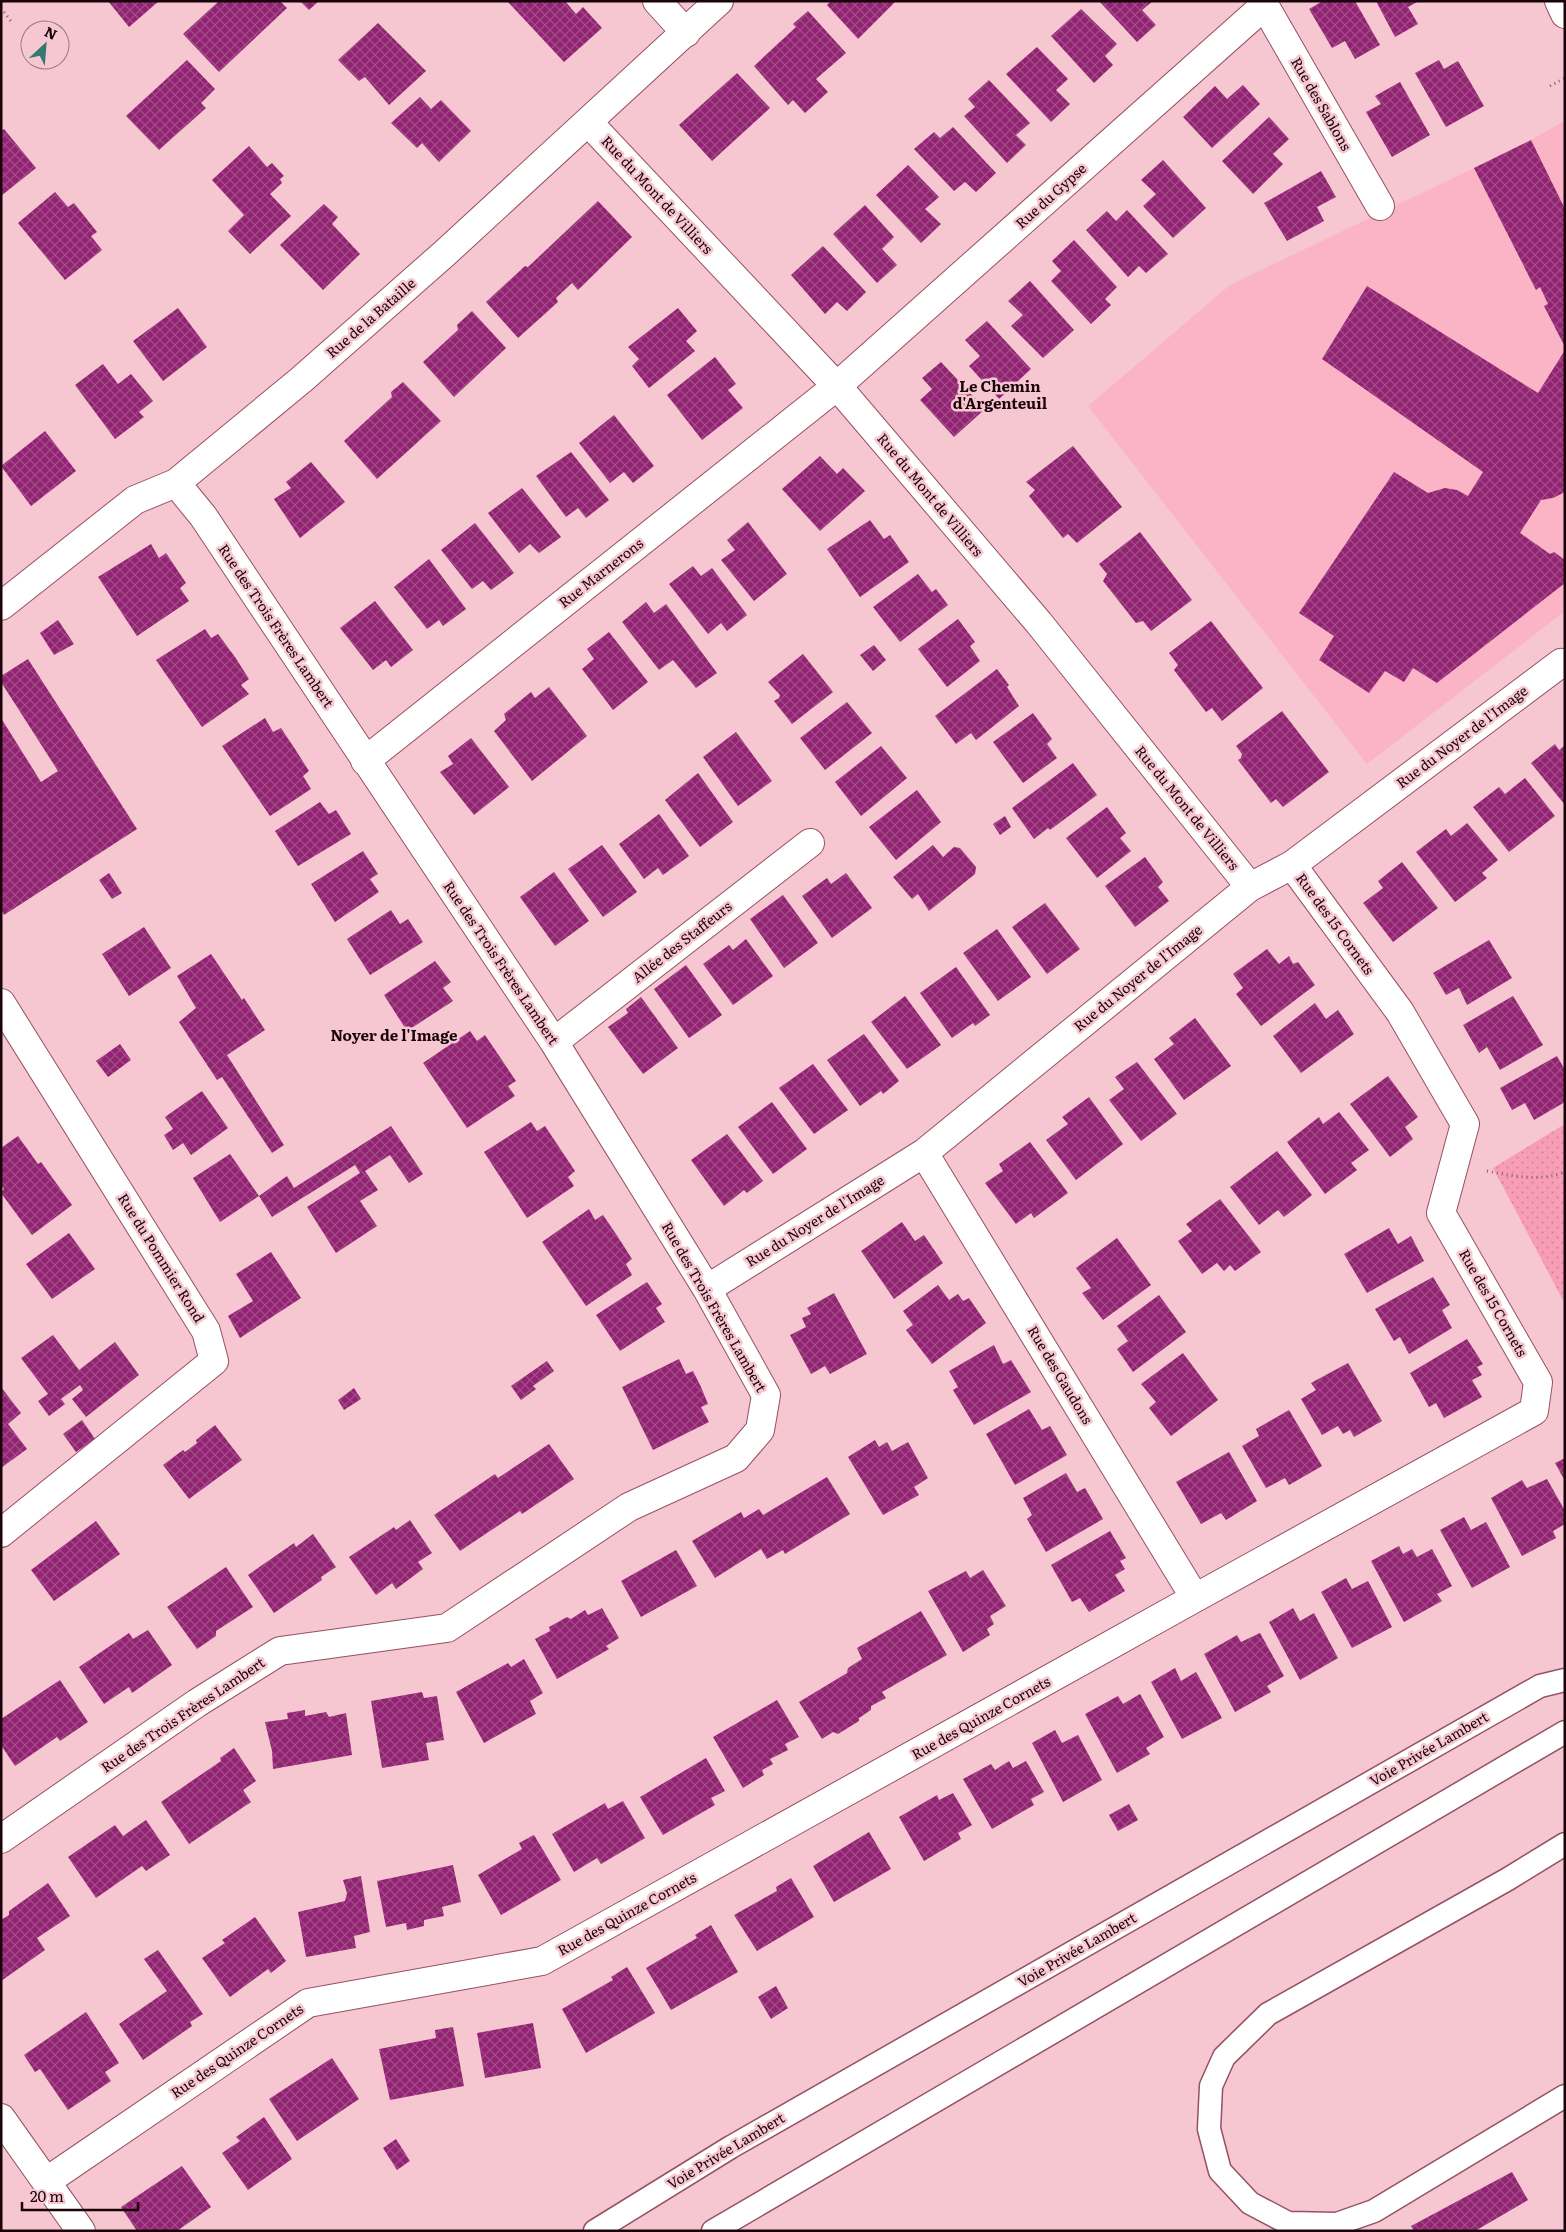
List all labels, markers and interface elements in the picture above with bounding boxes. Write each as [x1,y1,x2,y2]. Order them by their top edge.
north arrow [20,20,70,70]
text: N [41,21,61,44]
street label: Rue des Sablons [1287,53,1357,154]
street label: Rue du Mont de Villiers [598,131,718,258]
street label: Rue du Gypse [1011,158,1090,232]
street label: Rue de la Bataille [321,273,419,362]
district label: Le Chemin d'Argenteuil [953,374,1048,414]
street label: Rue du Mont de Villiers [873,429,988,560]
street label: Rue Marnerons [554,533,647,612]
street label: Rue des Trois Frères Lambert [214,540,339,712]
street label: Rue du Noyer de l'Image [1392,680,1531,792]
street label: Rue du Mont de Villiers [1131,741,1244,874]
street label: Rue des 15 Cornets [1292,869,1379,978]
street label: Rue des Trois Frères Lambert [439,877,564,1049]
street label: Allée des Staffeurs [627,896,735,987]
street label: Rue du Noyer de l'Image [1069,919,1206,1035]
district label: Noyer de l'Image [331,1023,458,1046]
street label: Rue du Noyer de l'Image [741,1169,888,1271]
street label: Rue du Pommier Rond [114,1189,210,1326]
street label: Rue des Trois Frères Lambert [658,1218,772,1396]
street label: Rue des 15 Cornets [1455,1245,1533,1360]
street label: Rue des Gaudons [1024,1322,1098,1427]
street label: Rue des Trois Frères Lambert [97,1652,269,1777]
street label: Rue des Quinze Cornets [908,1671,1053,1764]
street label: Voie Privée Lambert [1366,1706,1492,1790]
street label: Rue des Quinze Cornets [554,1867,699,1960]
street label: Voie Privée Lambert [1014,1907,1140,1991]
street label: Rue des Quinze Cornets [166,1998,307,2102]
street label: Voie Privée Lambert [663,2107,788,2193]
scale bar [22,2180,139,2212]
text: 20 m [30,2184,64,2207]

